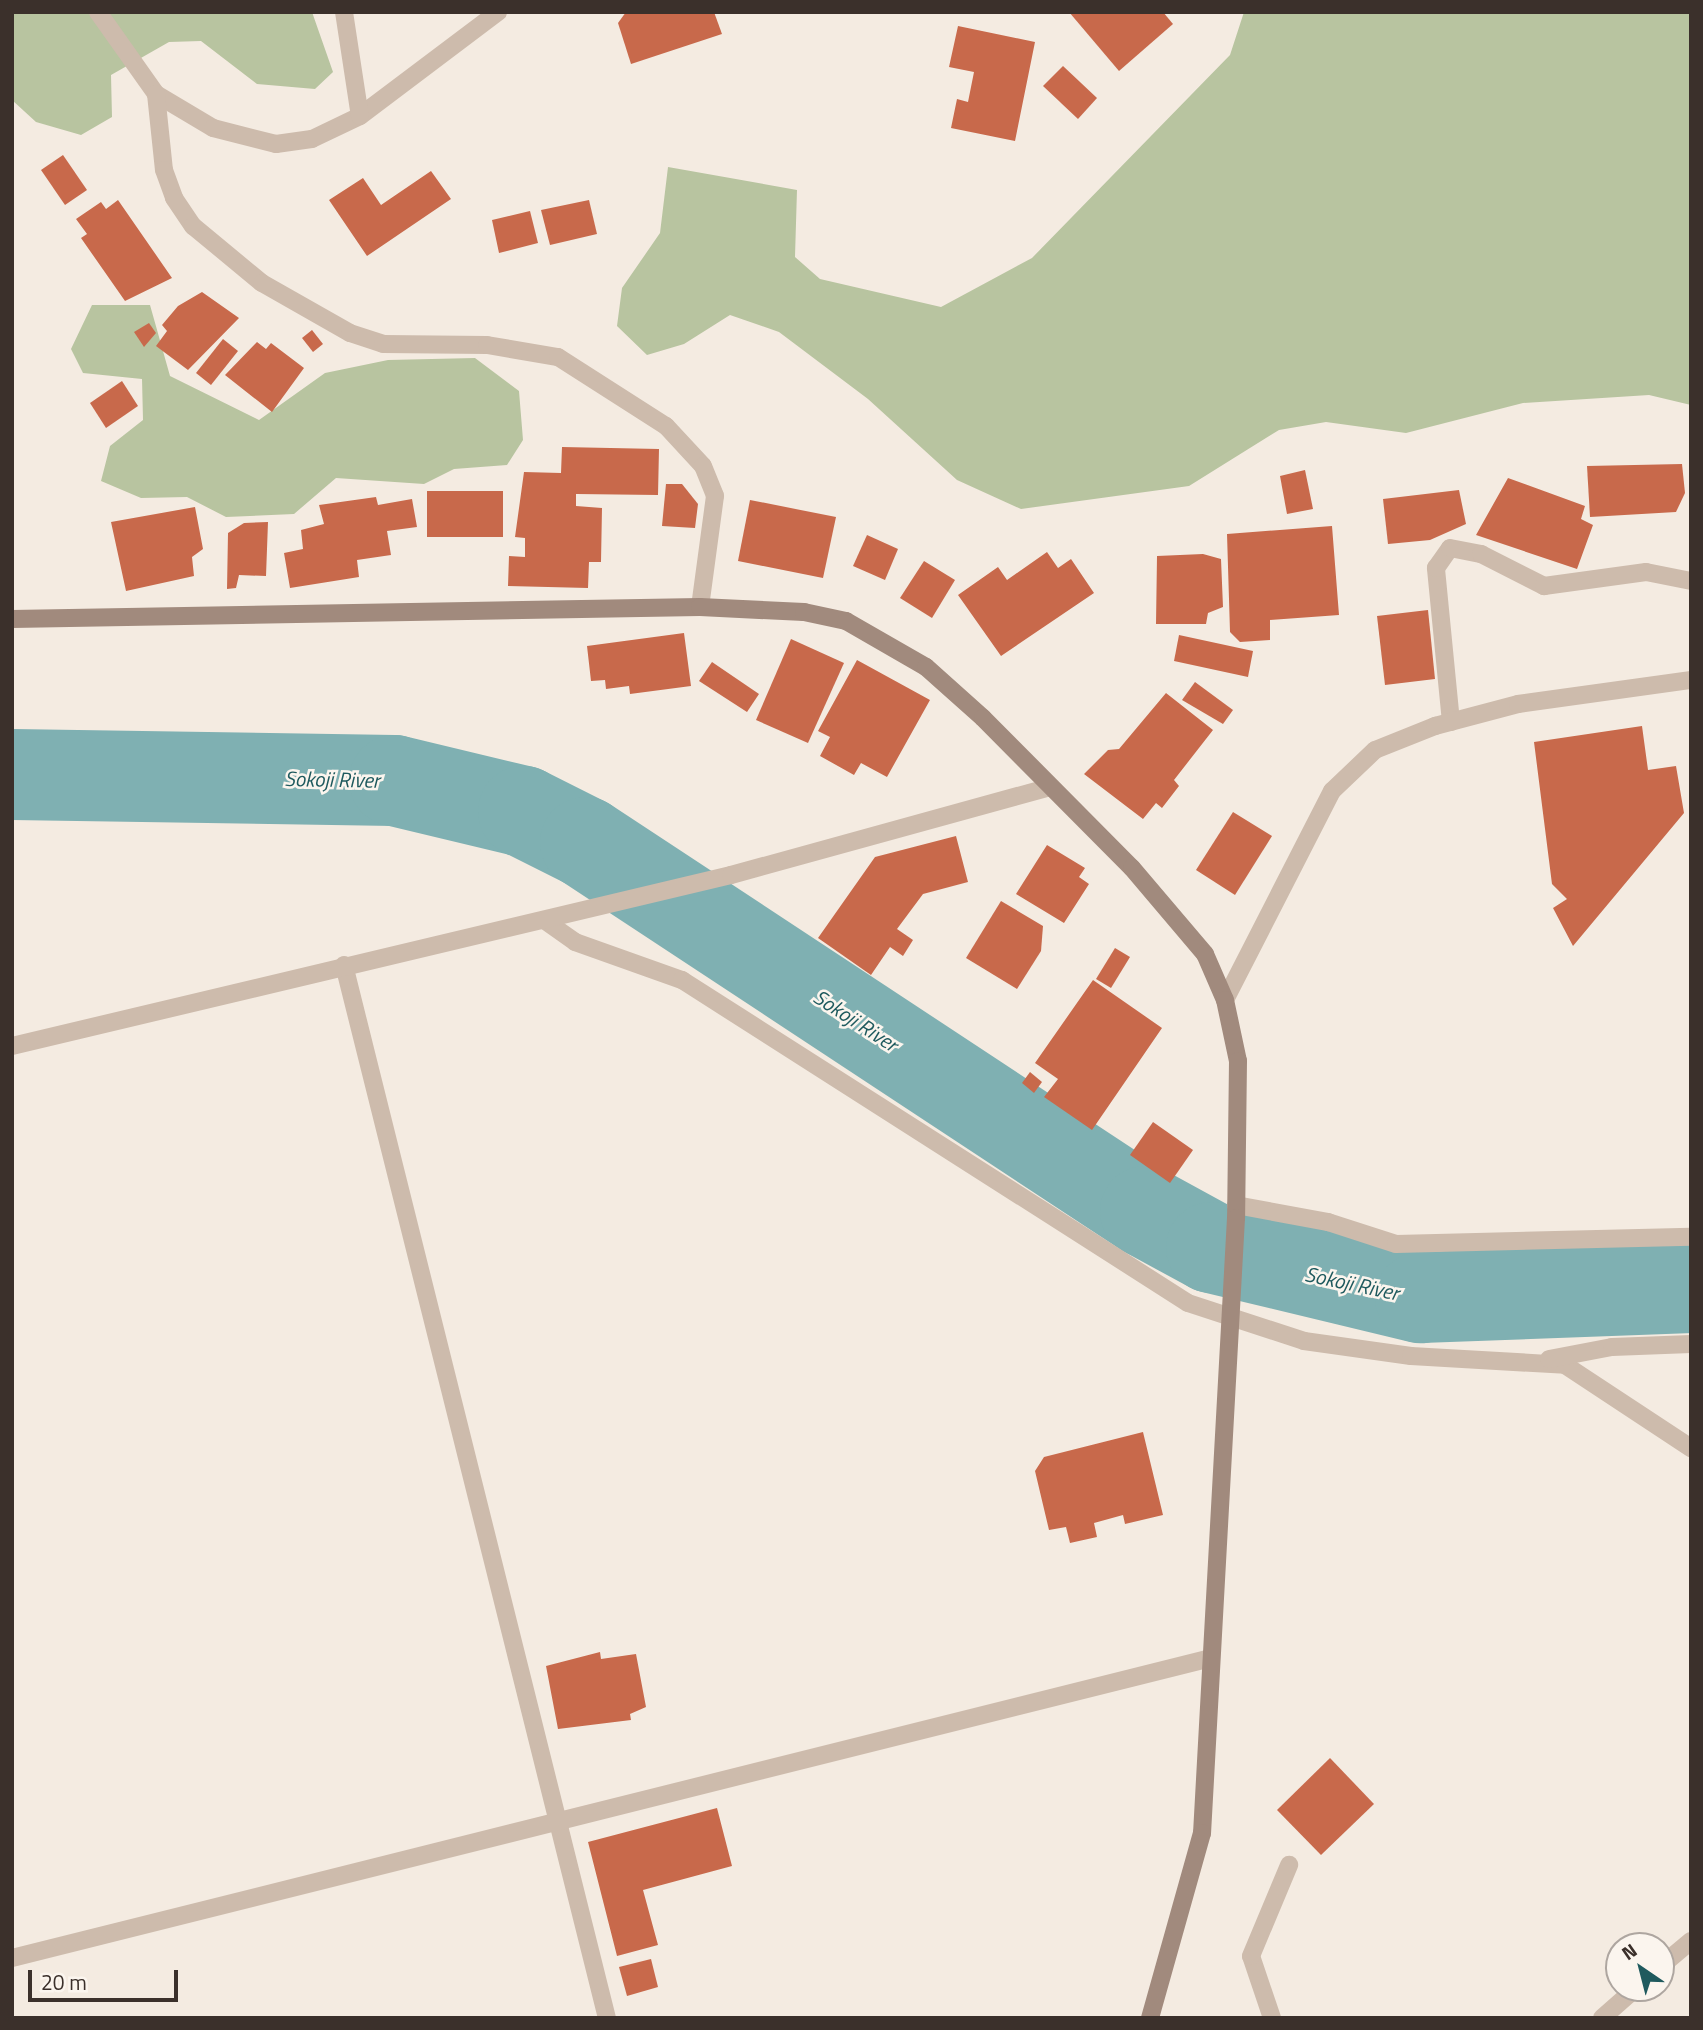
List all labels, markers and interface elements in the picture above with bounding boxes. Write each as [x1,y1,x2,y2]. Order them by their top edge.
water label: Sokoji River [284,766,380,792]
water label: Sokoji River [809,983,903,1057]
water label: Sokoji River [1303,1261,1401,1305]
north arrow [1605,1932,1675,2002]
text: N [1615,1935,1643,1967]
scale bar [32,1956,182,2000]
text: 20 m [41,1966,87,1998]

